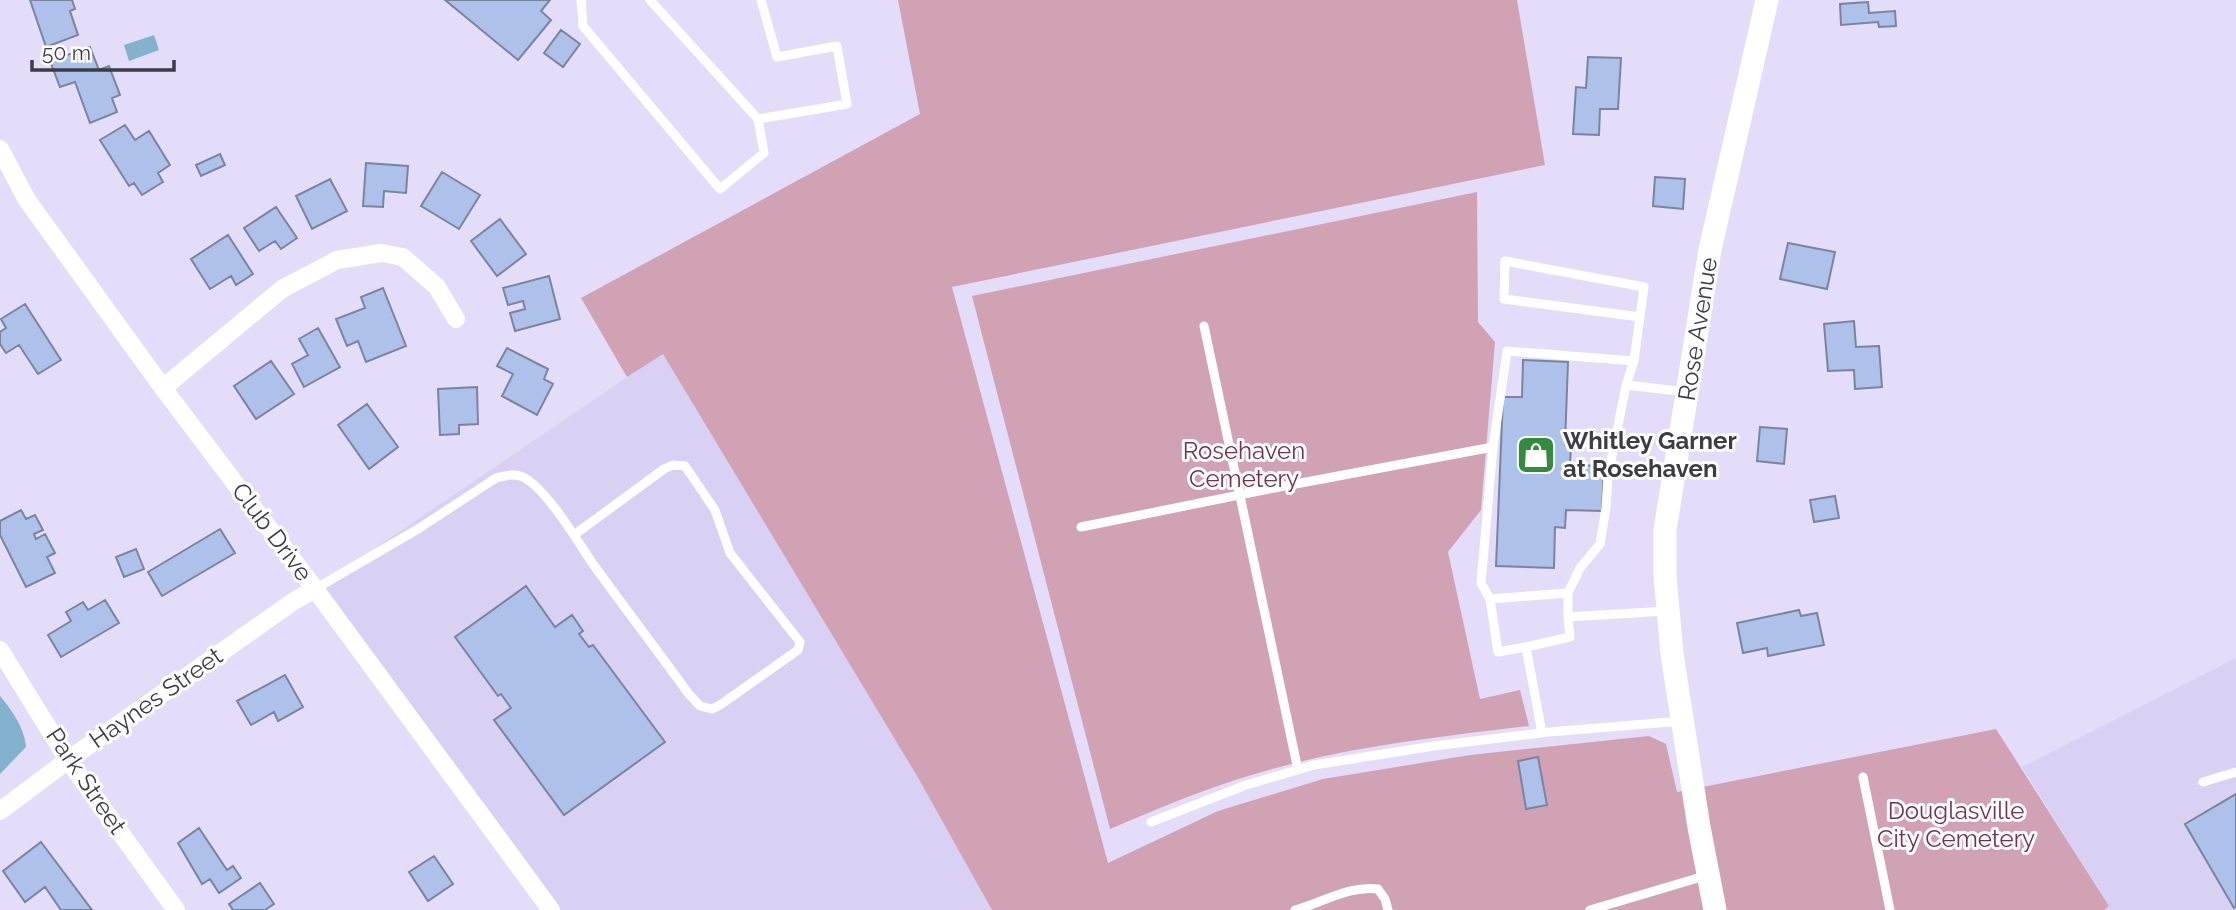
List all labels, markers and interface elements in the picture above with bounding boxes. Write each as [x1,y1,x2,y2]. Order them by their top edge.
scale bar [32,28,173,72]
text: 50 m [42,40,91,65]
street label: Rose Avenue [1672,255,1723,403]
place label: Whitley Garner at Rosehaven [1563,426,1737,483]
shop icon: Whitley Garner at Rosehaven [1515,434,1557,476]
park label: Rosehaven Cemetery [1183,436,1305,493]
street label: Club Drive [226,477,319,587]
street label: Haynes Street [84,641,228,754]
street label: Park Street [40,722,132,839]
park label: Douglasville City Cemetery [1877,796,2035,853]

